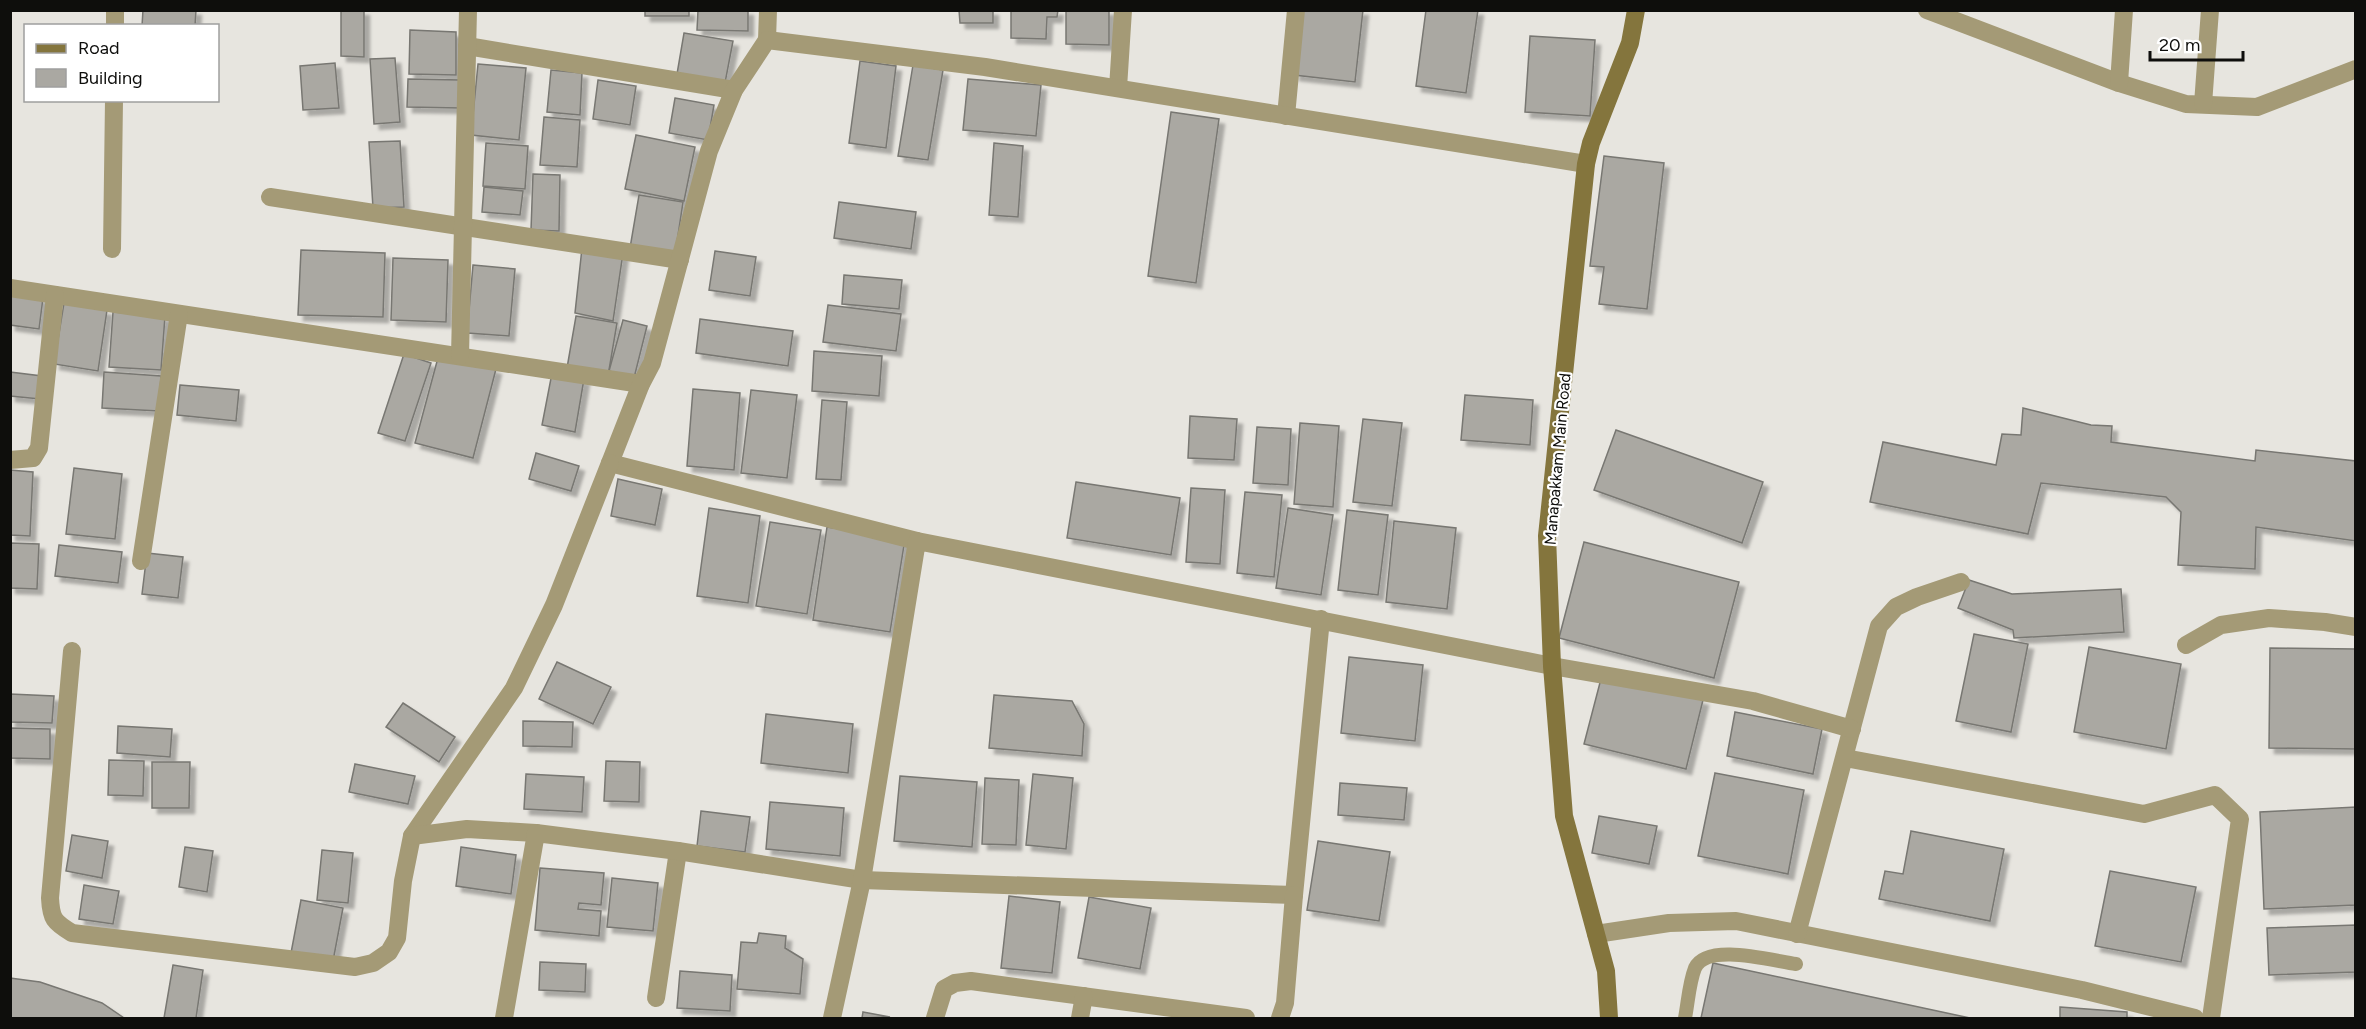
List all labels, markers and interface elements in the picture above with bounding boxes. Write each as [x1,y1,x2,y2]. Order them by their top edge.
legend [24,24,219,102]
scale bar [2150,24,2243,62]
text: 20 m [2159,34,2200,56]
text: Road [78,37,119,59]
text: Building [78,67,143,89]
street label: Manapakkam Main Road [1541,372,1574,546]

